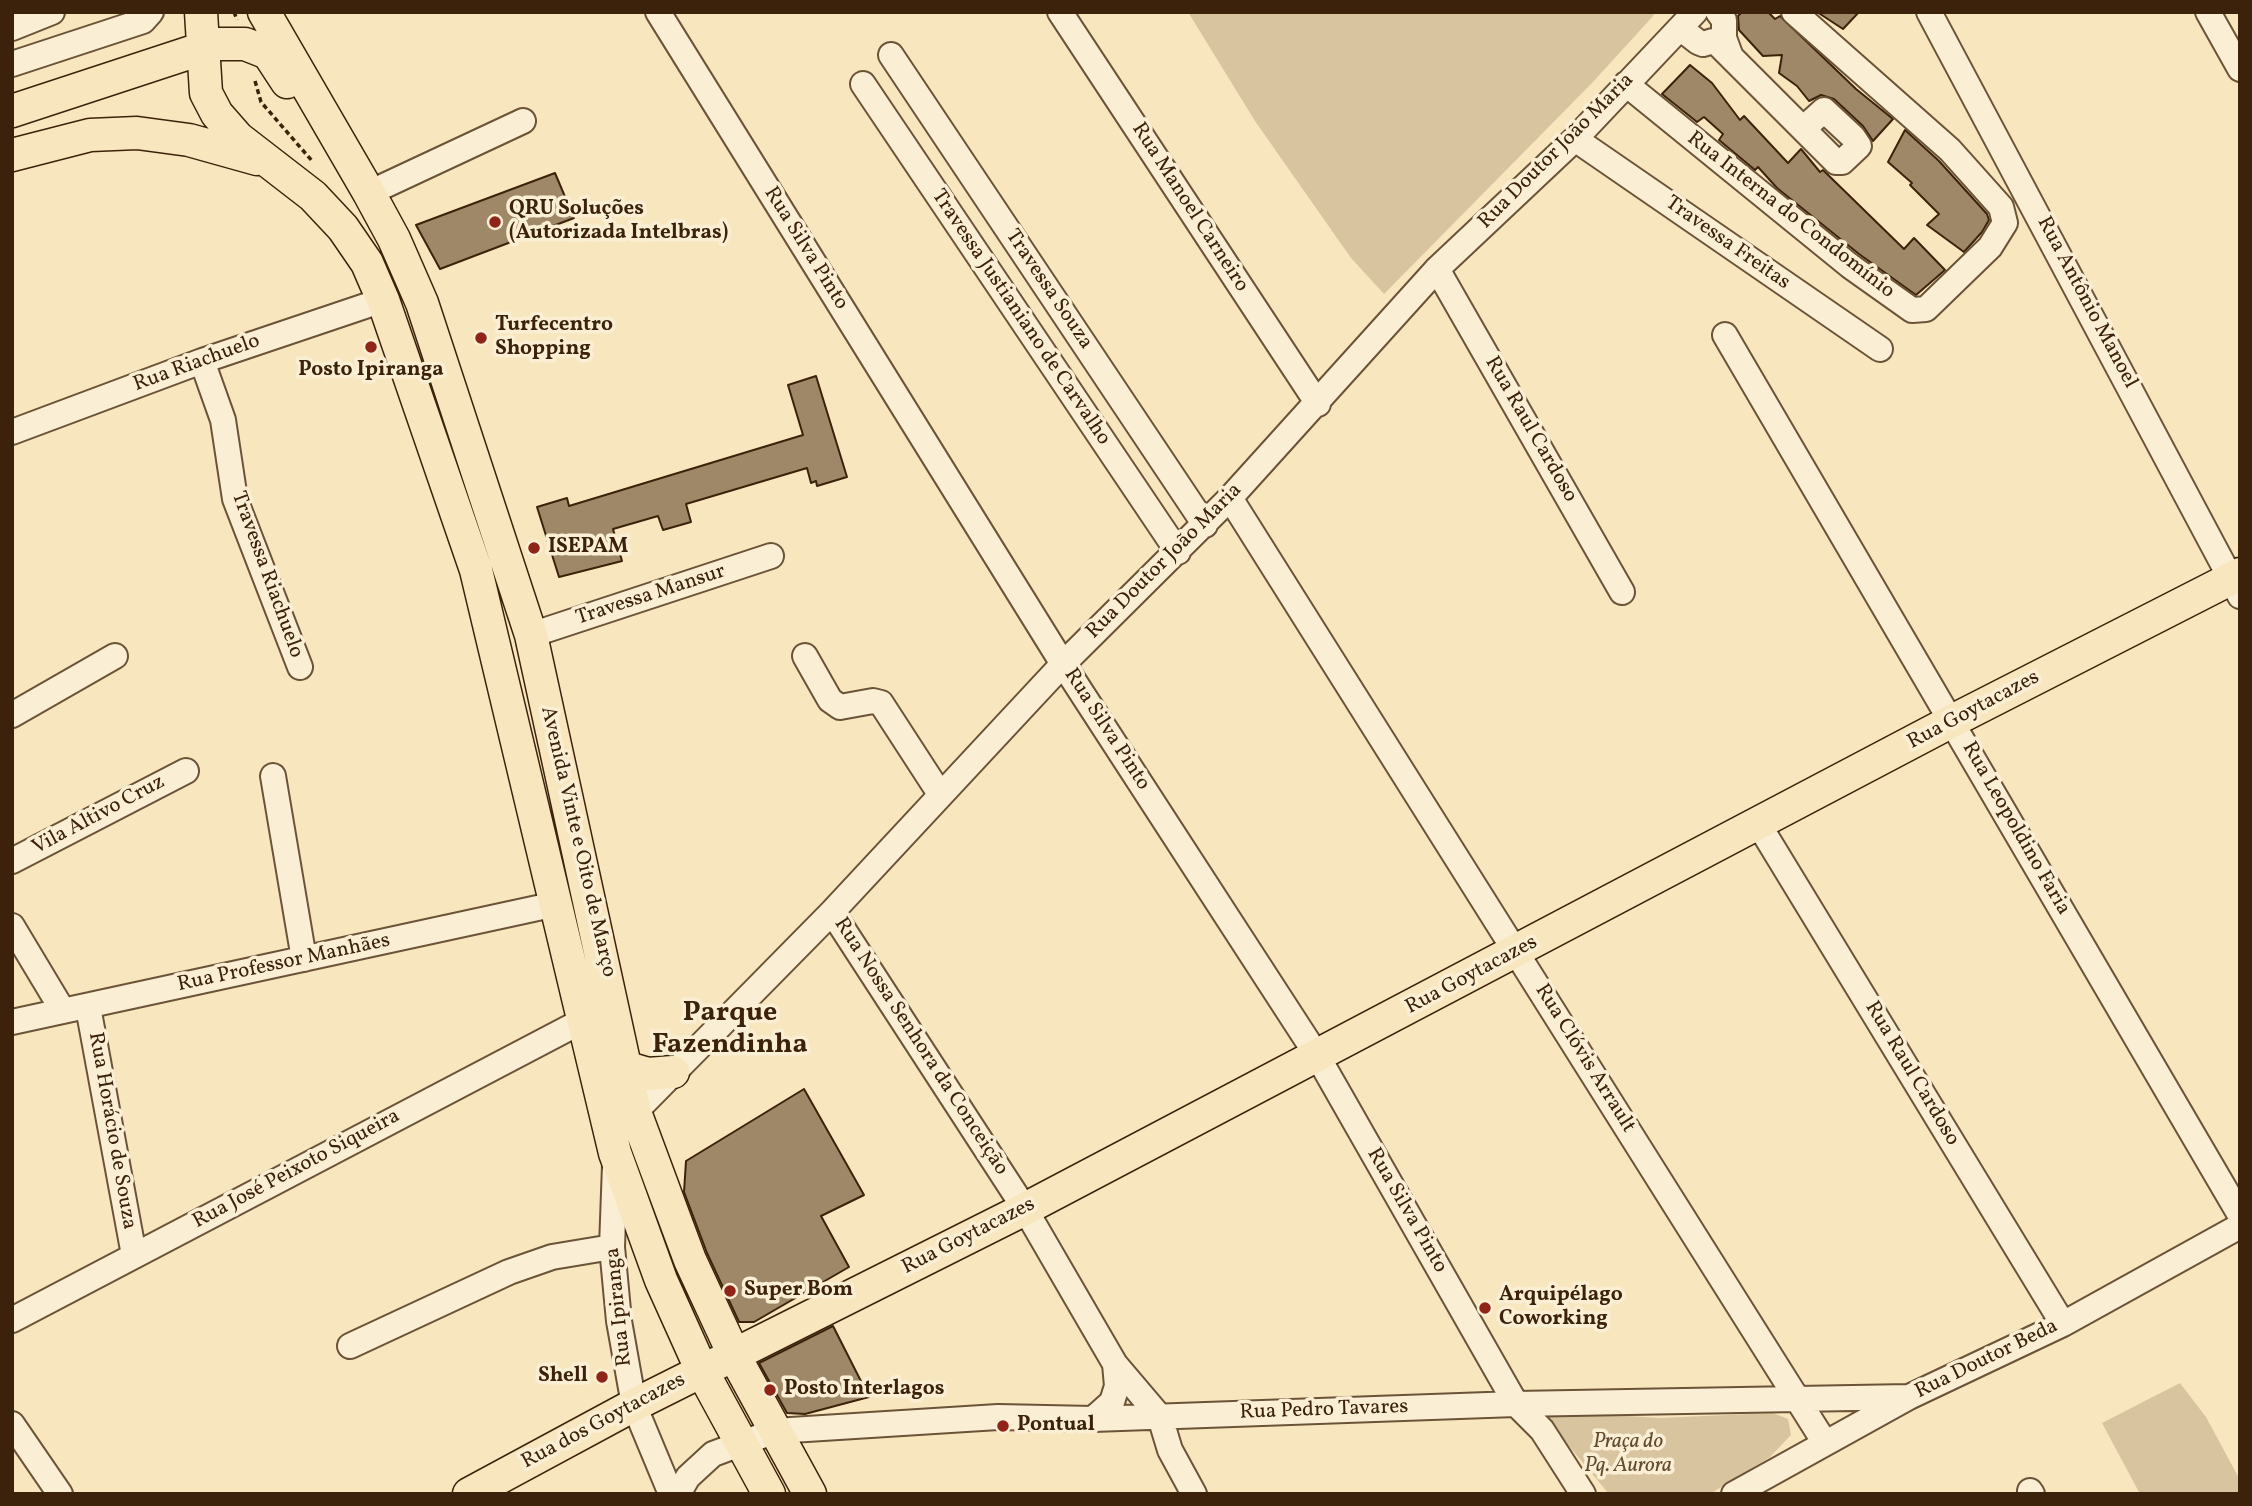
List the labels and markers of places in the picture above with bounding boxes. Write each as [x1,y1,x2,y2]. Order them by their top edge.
place label: QRU Soluções (Autorizada Intelbras) [509,197,728,247]
marker: QRU Soluções (Autorizada Intelbras) [487,214,503,230]
place label: Turfecentro Shopping [495,313,613,363]
marker: Turfecentro Shopping [473,330,489,346]
marker: Posto Ipiranga [363,339,379,355]
place label: Posto Ipiranga [298,358,444,384]
place label: ISEPAM [548,535,628,561]
marker: ISEPAM [526,540,542,556]
place label: Super Bom [744,1278,853,1304]
marker: Super Bom [722,1283,738,1299]
place label: Arquipélago Coworking [1499,1283,1623,1333]
marker: Arquipélago Coworking [1477,1300,1493,1316]
place label: Shell [538,1364,588,1390]
marker: Shell [594,1369,610,1385]
place label: Posto Interlagos [784,1377,945,1403]
marker: Posto Interlagos [762,1382,778,1398]
place label: Pontual [1017,1413,1095,1439]
marker: Pontual [995,1418,1011,1434]

